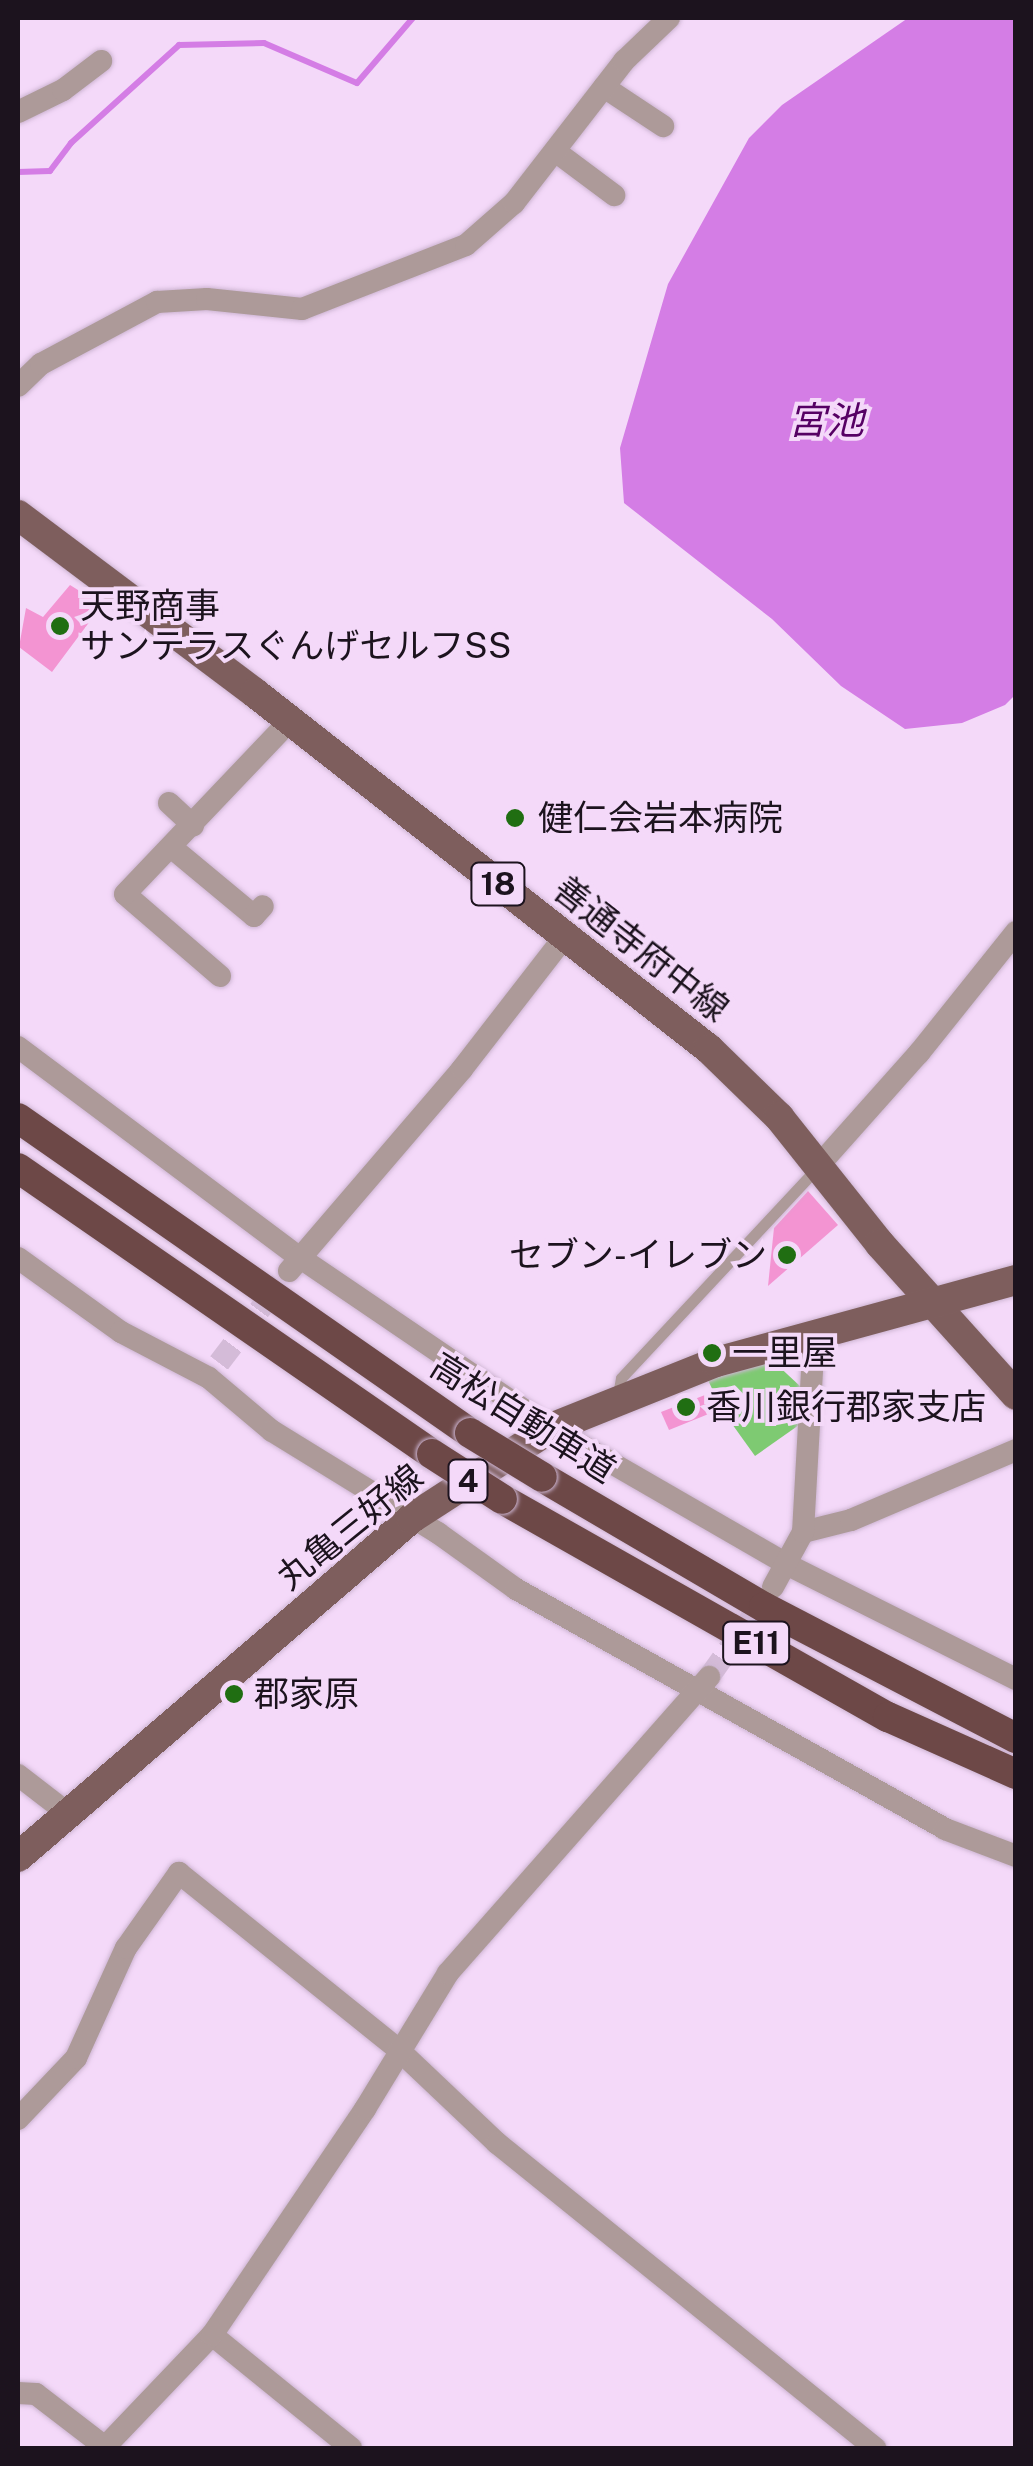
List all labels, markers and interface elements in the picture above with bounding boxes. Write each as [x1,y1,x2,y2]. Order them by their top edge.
water label: 宮池 [788,398,864,444]
place label: 天野商事 サンテラスぐんげセルフSS [80,585,512,667]
marker: 天野商事 サンテラスぐんげセルフSS [49,615,71,637]
place label: 健仁会岩本病院 [538,797,783,839]
marker: 健仁会岩本病院 [502,805,528,831]
road number: 18 [468,857,528,911]
street label: 善通寺府中線 [545,868,737,1030]
place label: セブン-イレブン [509,1234,767,1276]
marker: セブン-イレブン [776,1244,798,1266]
place label: 一里屋 [732,1332,837,1374]
marker: 一里屋 [701,1342,723,1364]
street label: 高松自動車道 [423,1345,623,1491]
place label: 香川銀行郡家支店 [706,1386,986,1428]
marker: 香川銀行郡家支店 [675,1396,697,1418]
road number: 4 [446,1454,490,1508]
street label: 丸亀三好線 [269,1456,431,1598]
road number: E11 [721,1616,791,1670]
place label: 郡家原 [254,1673,359,1715]
marker: 郡家原 [223,1683,245,1705]

